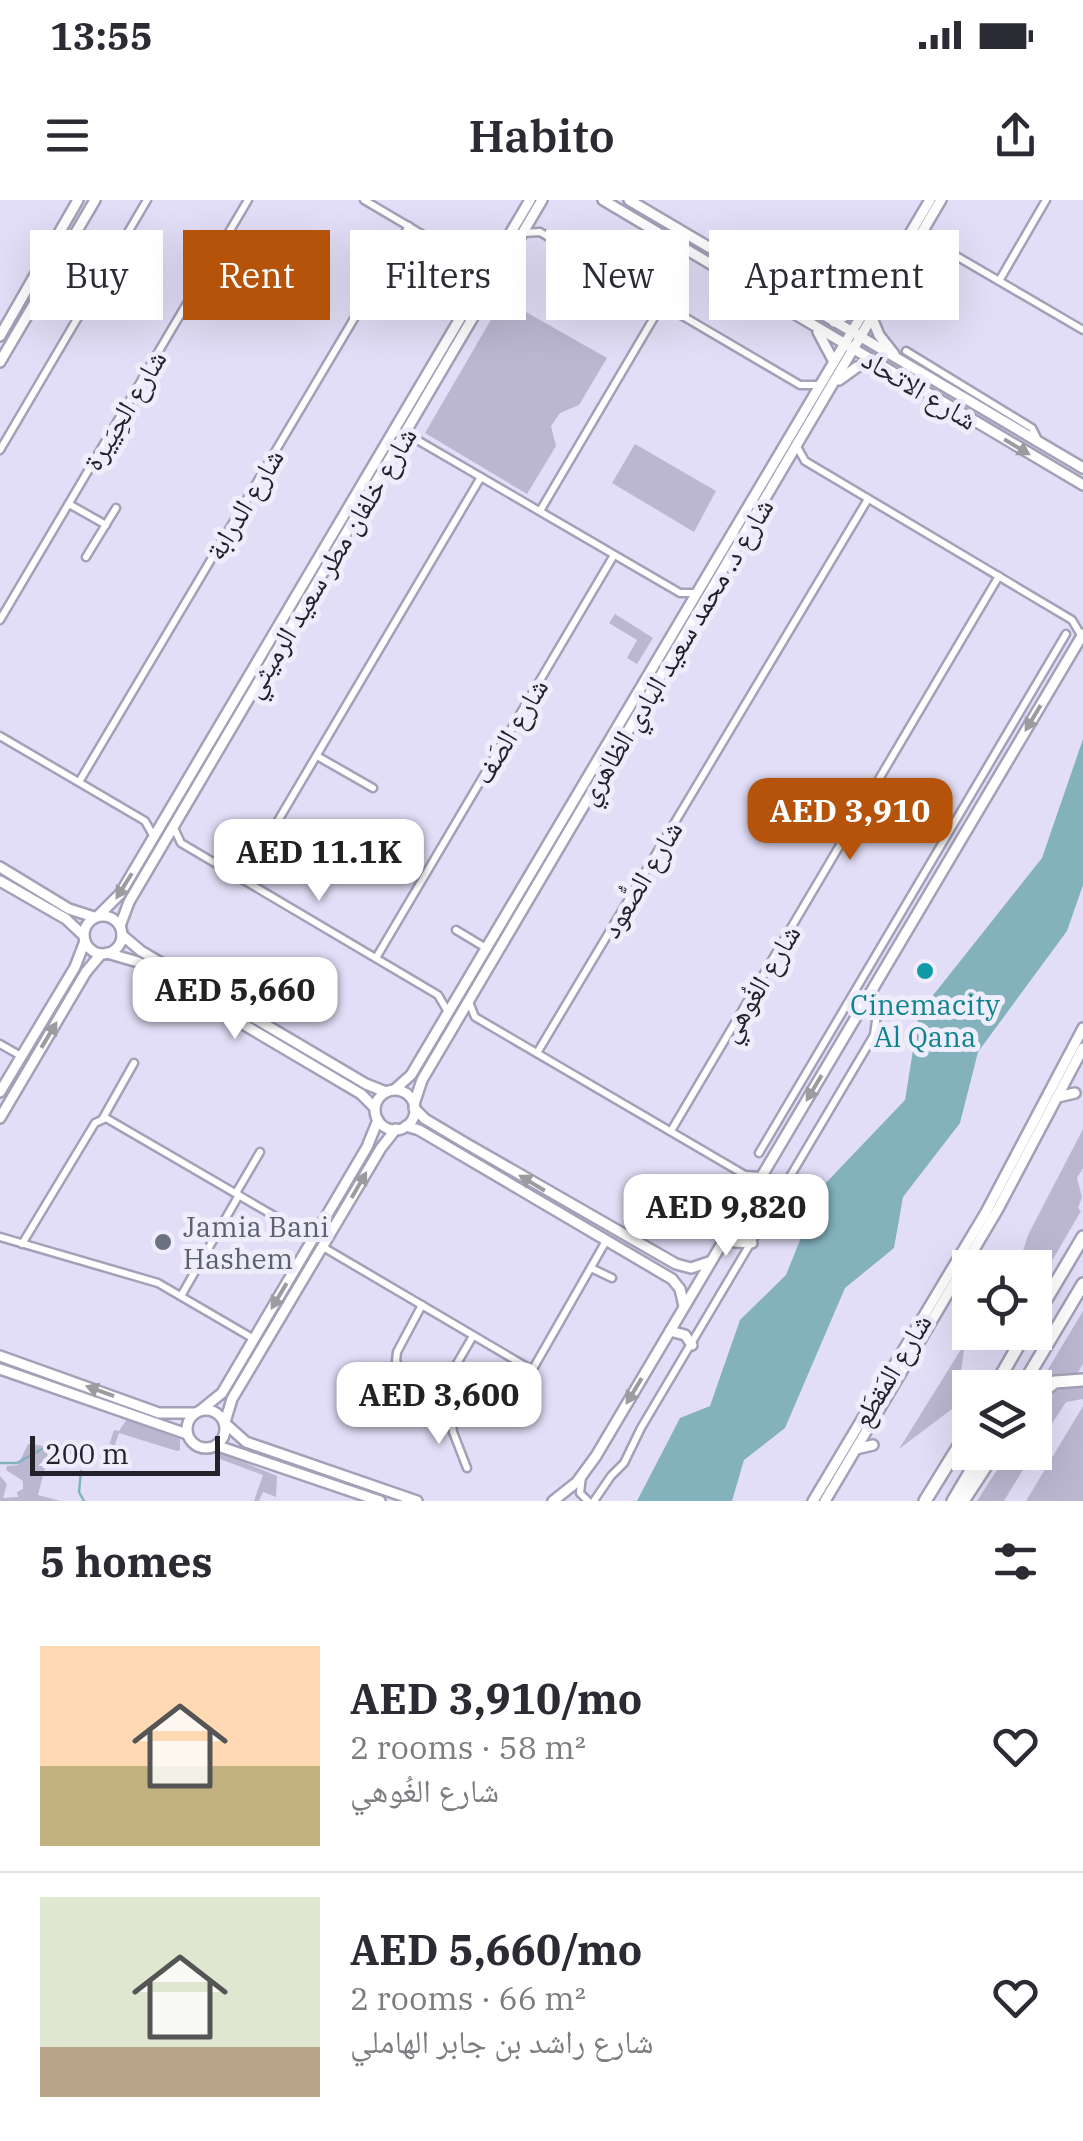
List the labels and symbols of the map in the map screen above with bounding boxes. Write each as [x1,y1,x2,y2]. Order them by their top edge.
street label: شارع الاتحاد [856,340,984,438]
street label: شارع الحِيَيرة [74,343,174,477]
street label: شارع خلفان مطر سعيد الرميثي [233,420,429,707]
one-way arrow [1003,438,1031,455]
street label: شارع الدرابة [196,442,292,566]
street label: شارع د. محمد سعيد البادي الظاهري [569,491,786,814]
street label: شارع الصَف [464,671,556,791]
one-way arrow [1025,704,1042,732]
pin: AED 3,910 [736,778,964,863]
street label: شارع الصُّعود [592,814,690,944]
pin: AED 11.1K [205,819,433,904]
one-way arrow [116,872,133,900]
street label: شارع الغُوهي [710,918,813,1051]
pin: AED 5,660 [121,957,349,1042]
marker: Cinemacity Al Qana [914,960,936,982]
place label: Cinemacity Al Qana [850,986,1000,1055]
one-way arrow [40,1021,57,1049]
one-way arrow [806,1074,824,1102]
one-way arrow [350,1171,367,1199]
pin: AED 9,820 [612,1174,840,1259]
one-way arrow [518,1175,547,1192]
place label: Jamia Bani Hashem [183,1208,329,1277]
marker: Jamia Bani Hashem [152,1231,174,1253]
one-way arrow [271,1282,288,1311]
street label: شارع المَقطَع [843,1307,939,1433]
pin: AED 3,600 [325,1362,553,1447]
one-way arrow [626,1377,643,1405]
one-way arrow [84,1383,114,1398]
scale bar [30,1431,220,1476]

